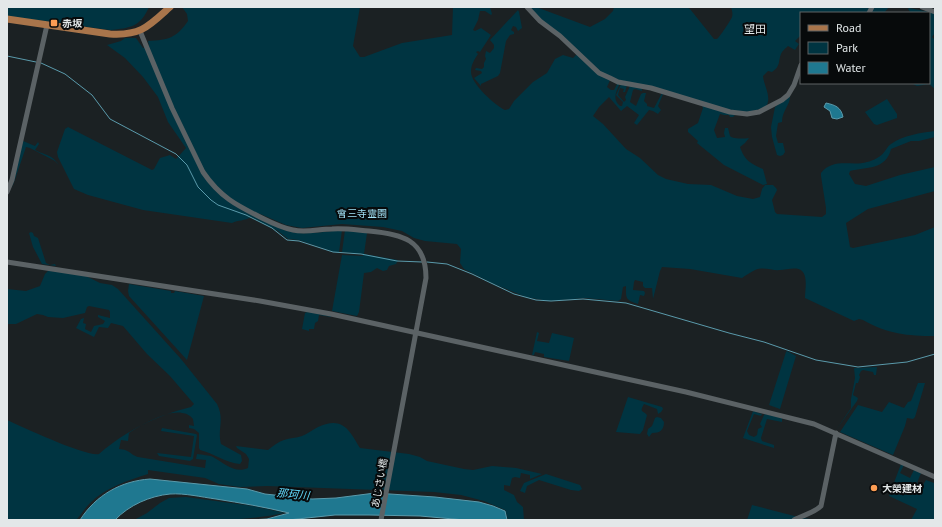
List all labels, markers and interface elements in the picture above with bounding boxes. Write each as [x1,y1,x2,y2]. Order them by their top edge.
legend [800,12,930,84]
place label: 赤坂 [62,17,83,30]
marker: 赤坂 [49,18,59,28]
text: Road [836,20,861,35]
district label: 望田 [744,22,766,36]
text: Park [836,40,858,55]
text: Water [836,60,866,75]
park label: 會三寺霊園 [337,207,387,220]
street label: あじさい橋 [369,457,390,509]
place label: 大榮建材 [882,482,922,495]
marker: 大榮建材 [869,483,879,493]
water label: 那珂川 [276,485,311,503]

